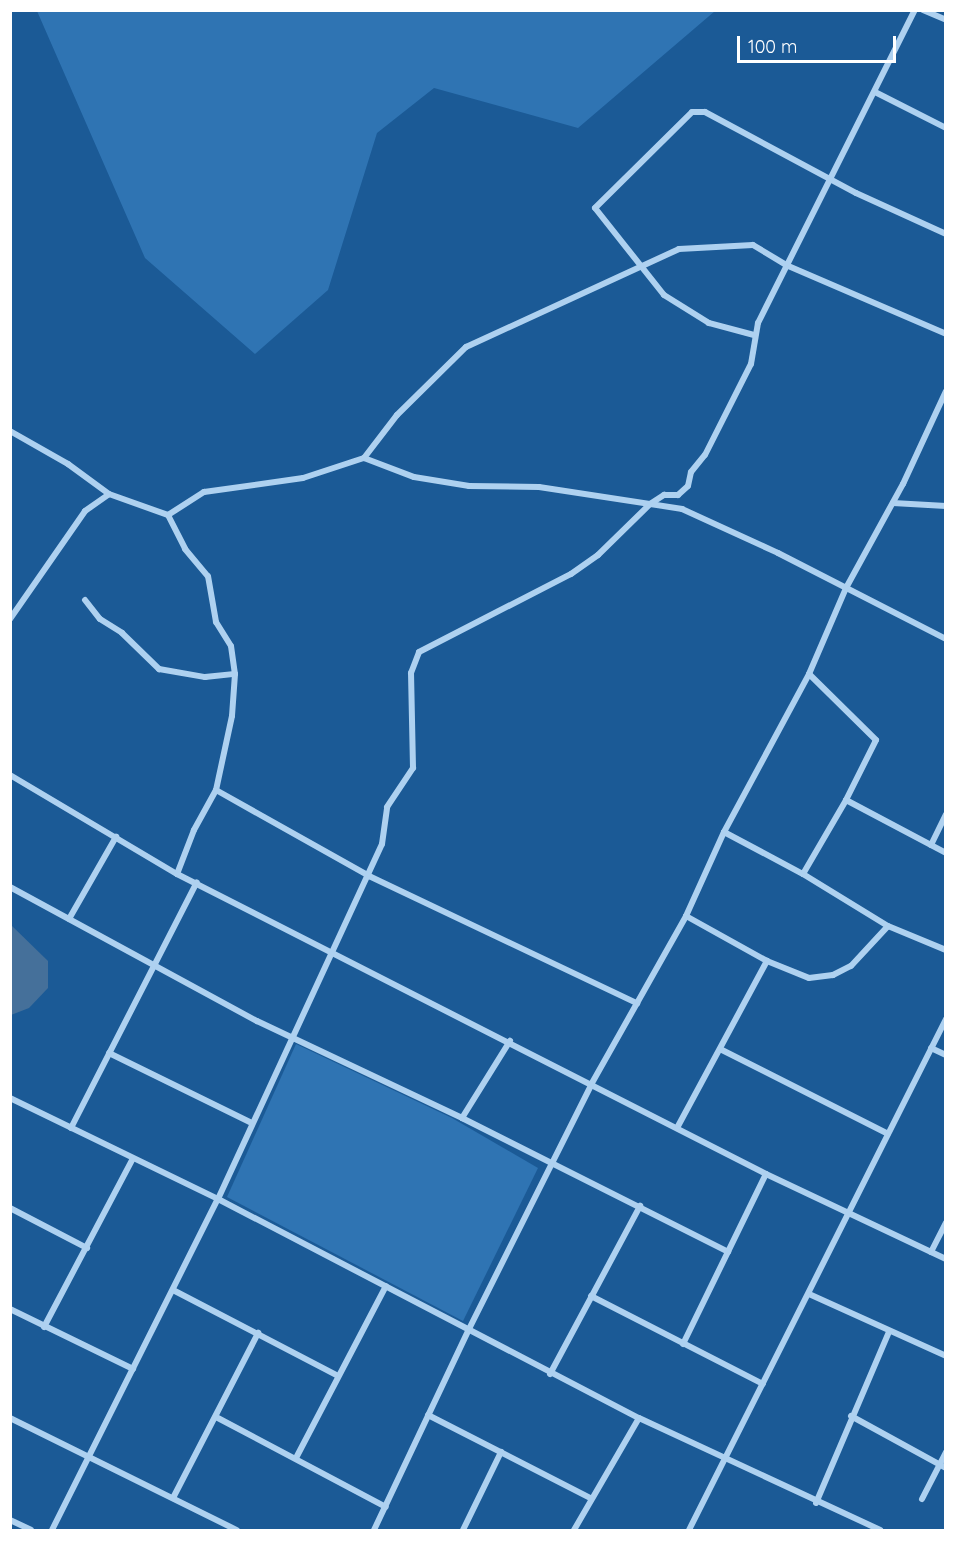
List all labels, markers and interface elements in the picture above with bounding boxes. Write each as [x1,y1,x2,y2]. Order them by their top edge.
scale bar [740,24,899,62]
text: 100 m [748,35,797,58]

